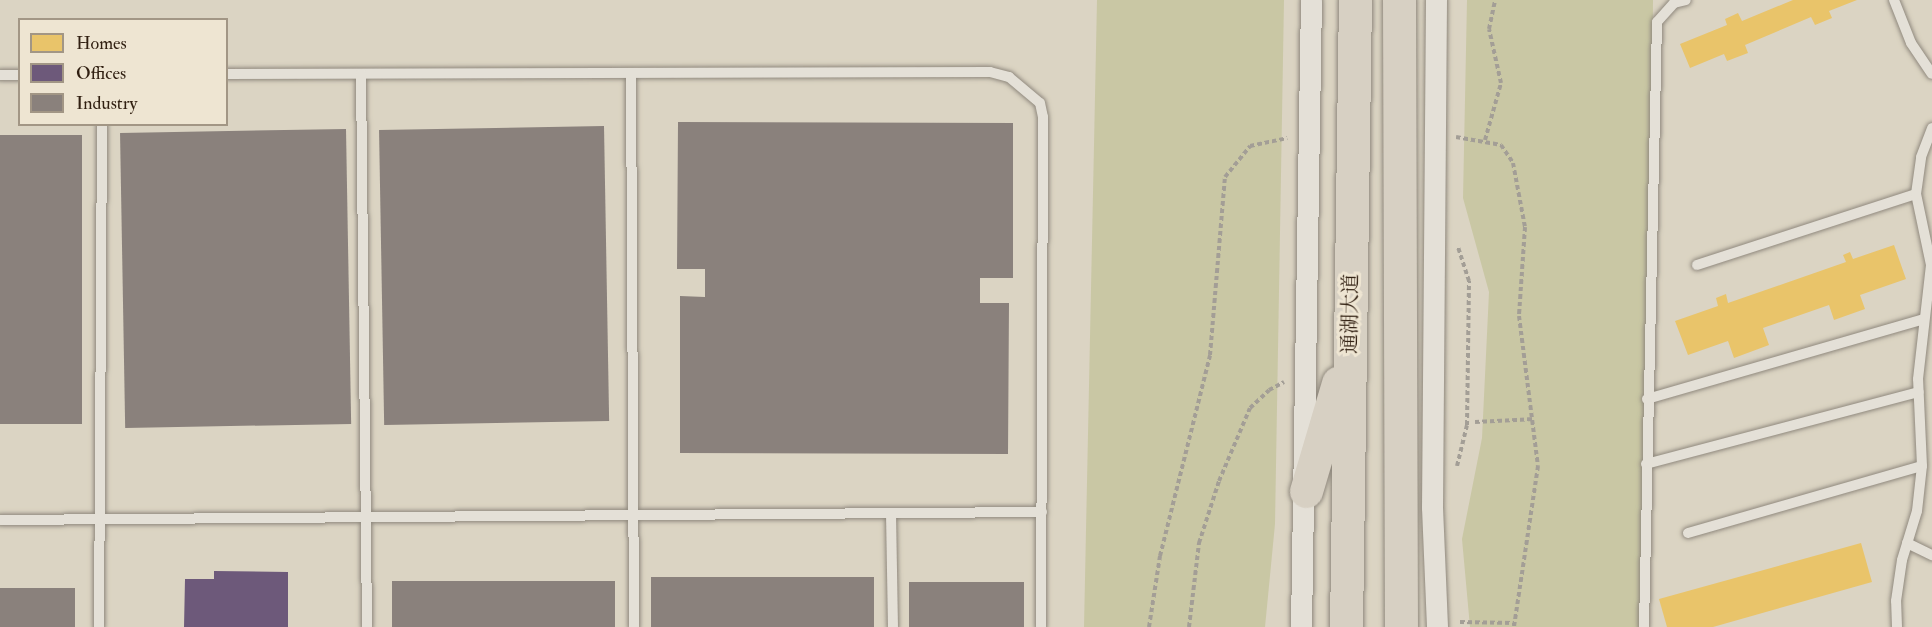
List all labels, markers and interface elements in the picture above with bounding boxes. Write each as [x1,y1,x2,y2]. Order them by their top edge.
legend [18,18,228,126]
text: Homes [76,32,127,55]
text: Offices [76,62,126,85]
text: Industry [76,92,137,115]
street label: 通湖大道 [1337,274,1363,354]

